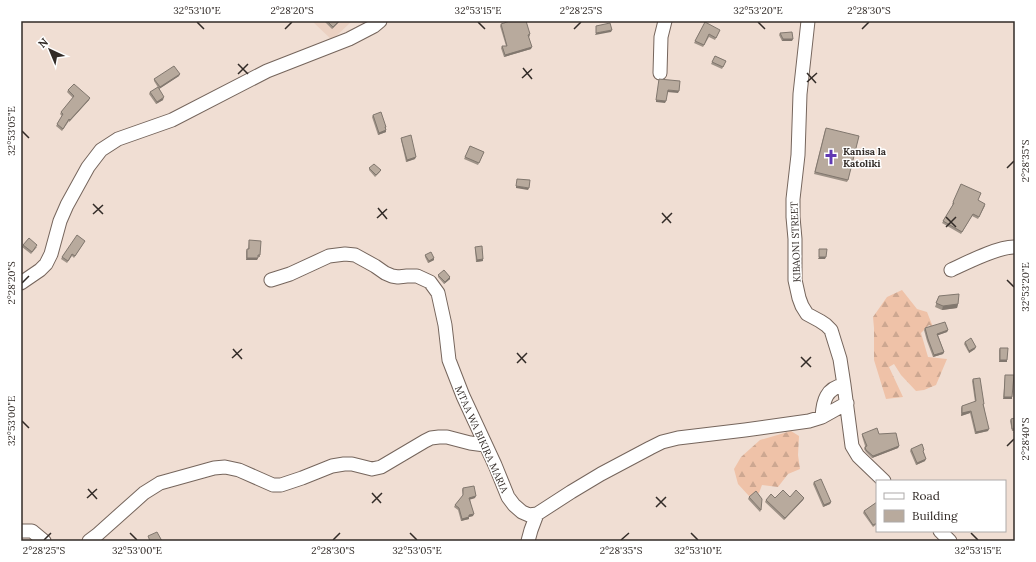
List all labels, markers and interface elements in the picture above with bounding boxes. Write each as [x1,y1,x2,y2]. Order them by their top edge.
text: 32°53'10"E [173,4,221,17]
text: 2°28'20"S [270,4,314,17]
text: 32°53'15"E [455,4,501,17]
text: 2°28'25"S [560,4,603,17]
text: 32°53'20"E [733,4,783,17]
text: 2°28'30"S [847,4,891,17]
north arrow [30,30,70,70]
text: N [35,34,51,51]
text: 32°53'05"E [5,106,18,156]
text: 2°28'35"S [1019,139,1032,182]
place label: Kanisa la Katoliki [843,145,887,170]
church icon: Kanisa la Katoliki [822,148,840,166]
street label: KIBAONI STREET [788,201,803,283]
text: 2°28'20"S [5,261,18,305]
text: 32°53'20"E [1019,262,1032,312]
street label: MTAA WA BIKIRA MARIA [452,384,511,496]
text: 32°53'00"E [5,396,18,446]
text: 2°28'40"S [1019,417,1032,460]
legend [876,480,1006,532]
text: Road [912,488,940,503]
text: Building [912,508,958,523]
text: 2°28'25"S [23,544,66,557]
text: 32°53'00"E [112,544,162,557]
text: 2°28'30"S [311,544,355,557]
text: 32°53'05"E [392,544,442,557]
text: 2°28'35"S [600,544,643,557]
text: 32°53'10"E [674,544,722,557]
text: 32°53'15"E [955,544,1001,557]

